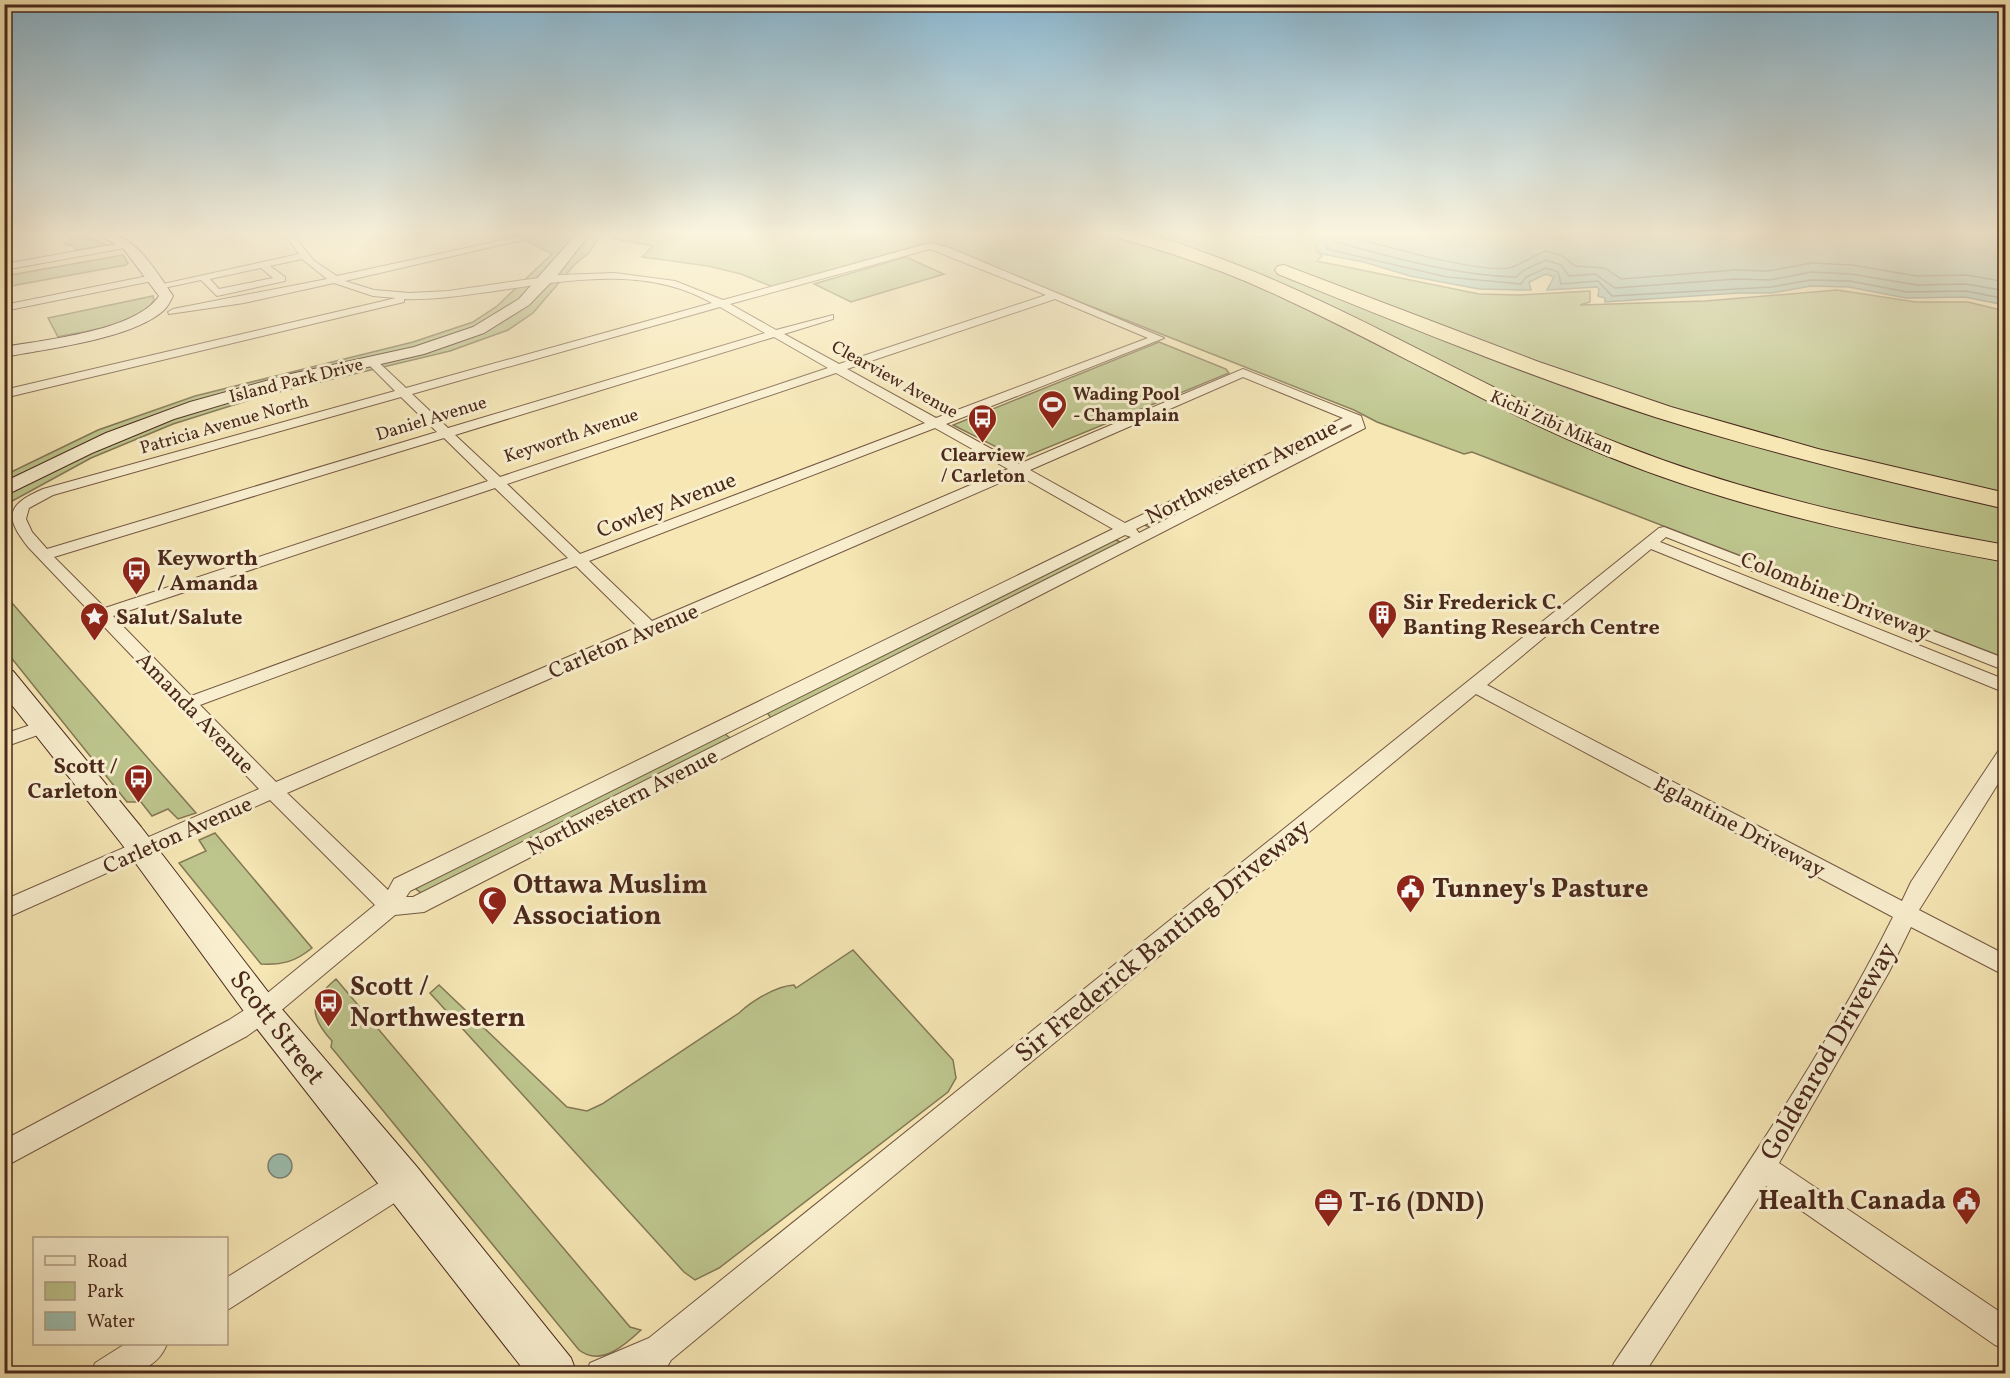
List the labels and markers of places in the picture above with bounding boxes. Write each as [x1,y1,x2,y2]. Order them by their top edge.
place label: Wading Pool - Champlain [1073,383,1180,429]
sports icon: Wading Pool - Champlain [1036,388,1068,430]
bus stop icon: Clearview / Carleton [967,402,999,444]
place label: Clearview / Carleton [941,444,1025,490]
place label: Keyworth / Amanda [157,544,258,600]
bus stop icon: Keyworth / Amanda [120,554,152,596]
place label: Sir Frederick C. Banting Research Centre [1403,588,1660,644]
building icon: Sir Frederick C. Banting Research Centre [1366,598,1398,640]
place icon: Salut/Salute [79,600,111,642]
place label: Salut/Salute [116,603,243,634]
place label: Scott / Carleton [28,752,118,808]
bus stop icon: Scott / Carleton [123,762,155,804]
place label: Ottawa Muslim Association [513,867,708,936]
place label: Tunney's Pasture [1432,871,1649,909]
public building icon: Tunney's Pasture [1395,872,1427,914]
mosque icon: Ottawa Muslim Association [476,884,508,926]
place label: Scott / Northwestern [350,969,526,1038]
bus stop icon: Scott / Northwestern [313,986,345,1028]
place label: Health Canada [1758,1183,1946,1221]
public building icon: Health Canada [1951,1184,1983,1226]
place label: T-16 (DND) [1349,1185,1484,1223]
office icon: T-16 (DND) [1312,1186,1344,1228]

